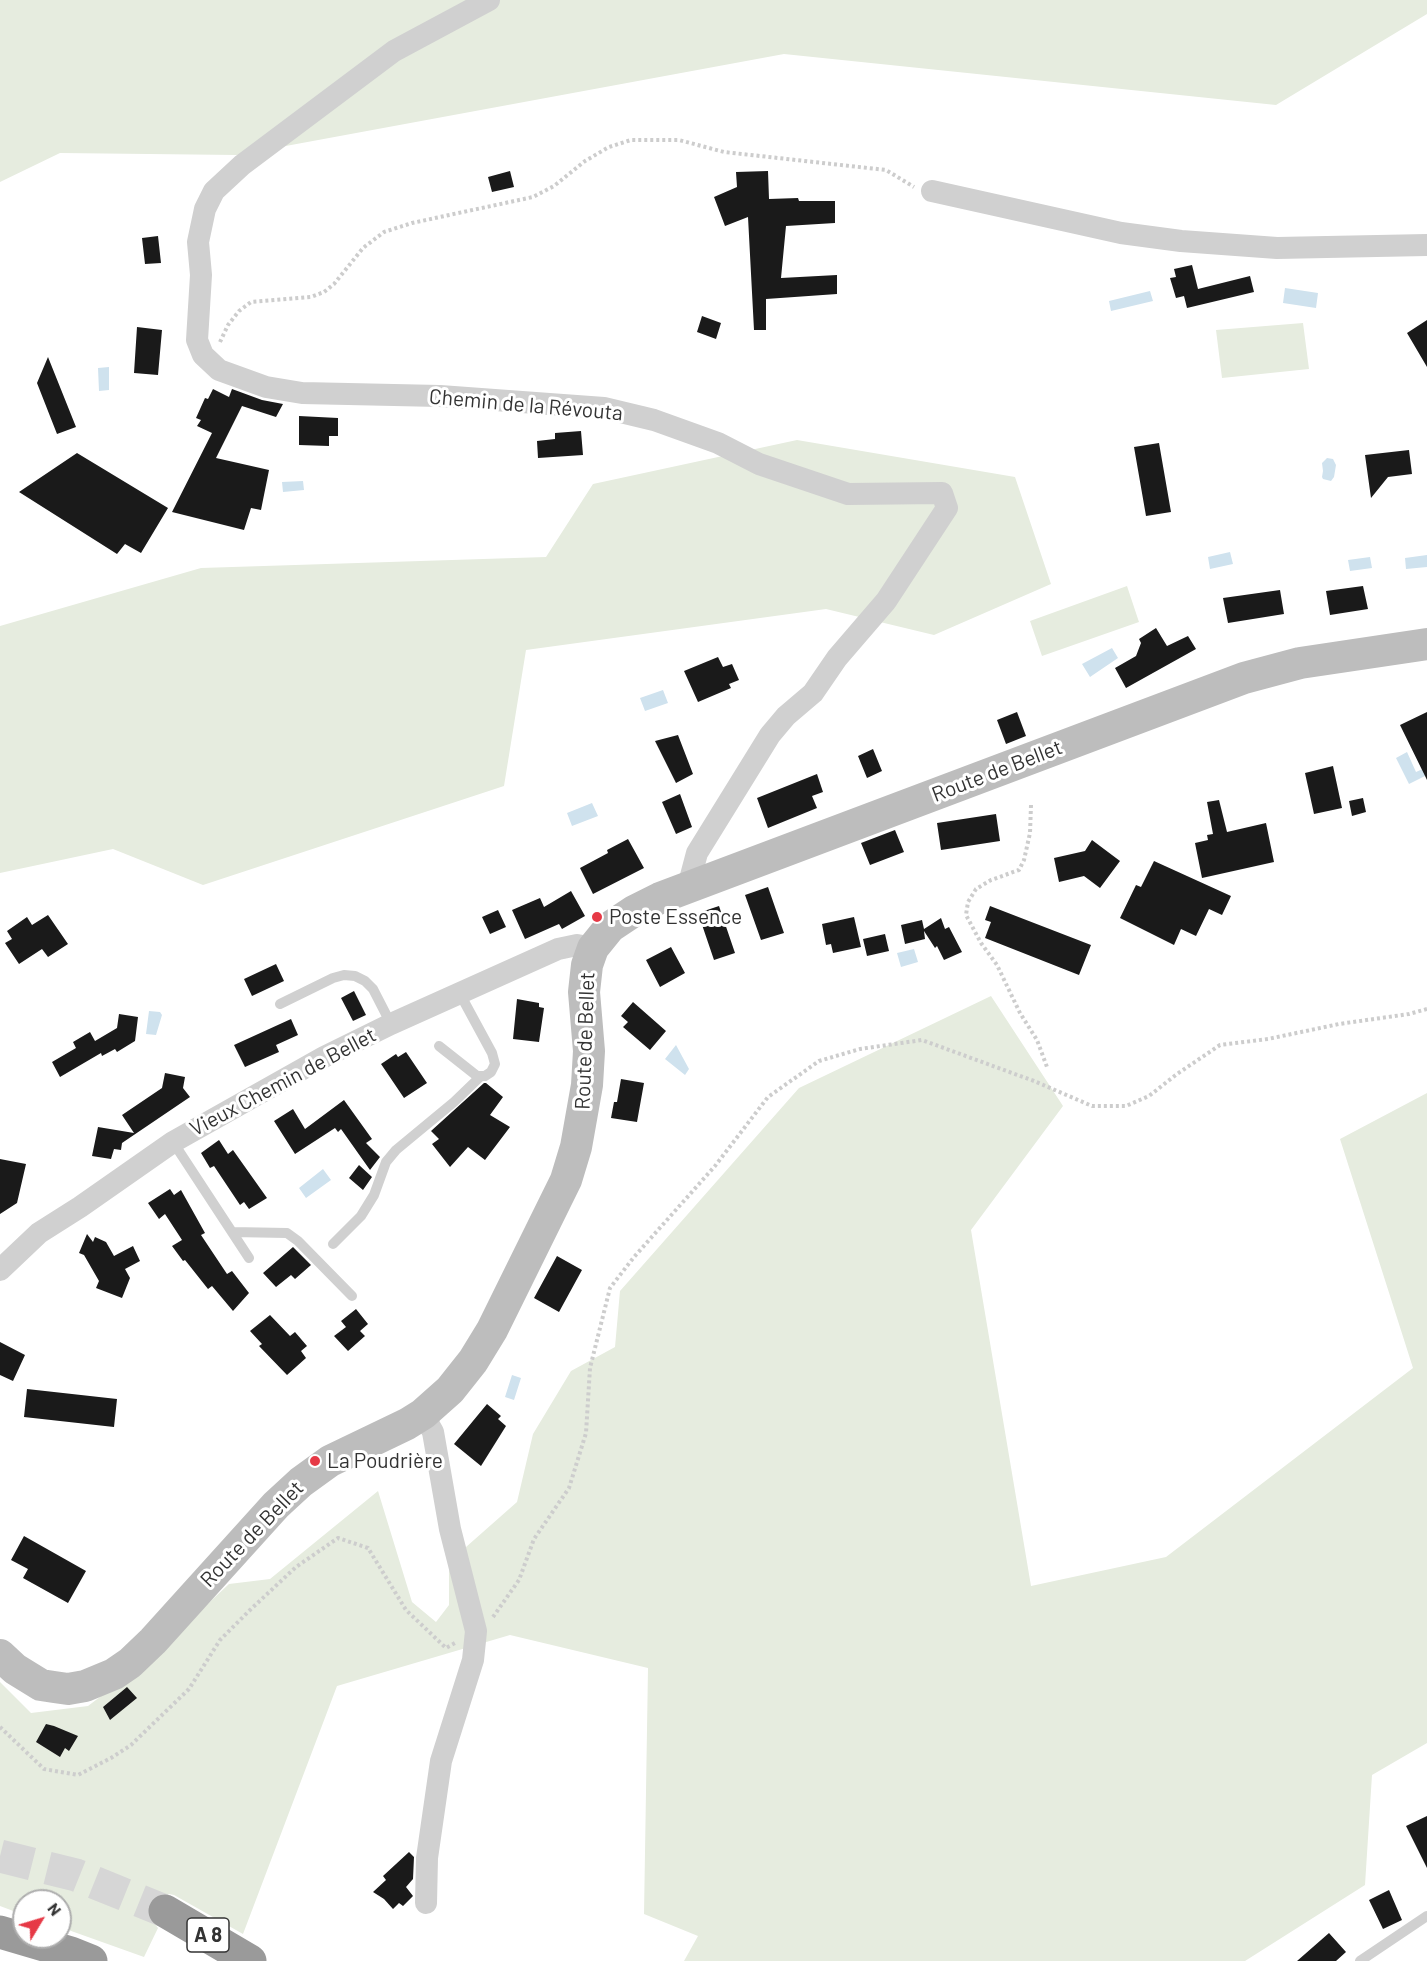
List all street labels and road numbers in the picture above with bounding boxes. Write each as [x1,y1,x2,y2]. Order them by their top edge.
street label: Chemin de la Révouta [428,384,624,426]
street label: Route de Bellet [928,735,1066,807]
street label: Route de Bellet [570,972,600,1110]
street label: Vieux Chemin de Bellet [186,1022,380,1142]
street label: Route de Bellet [195,1476,309,1592]
road number: A 8 [187,1918,229,1952]

